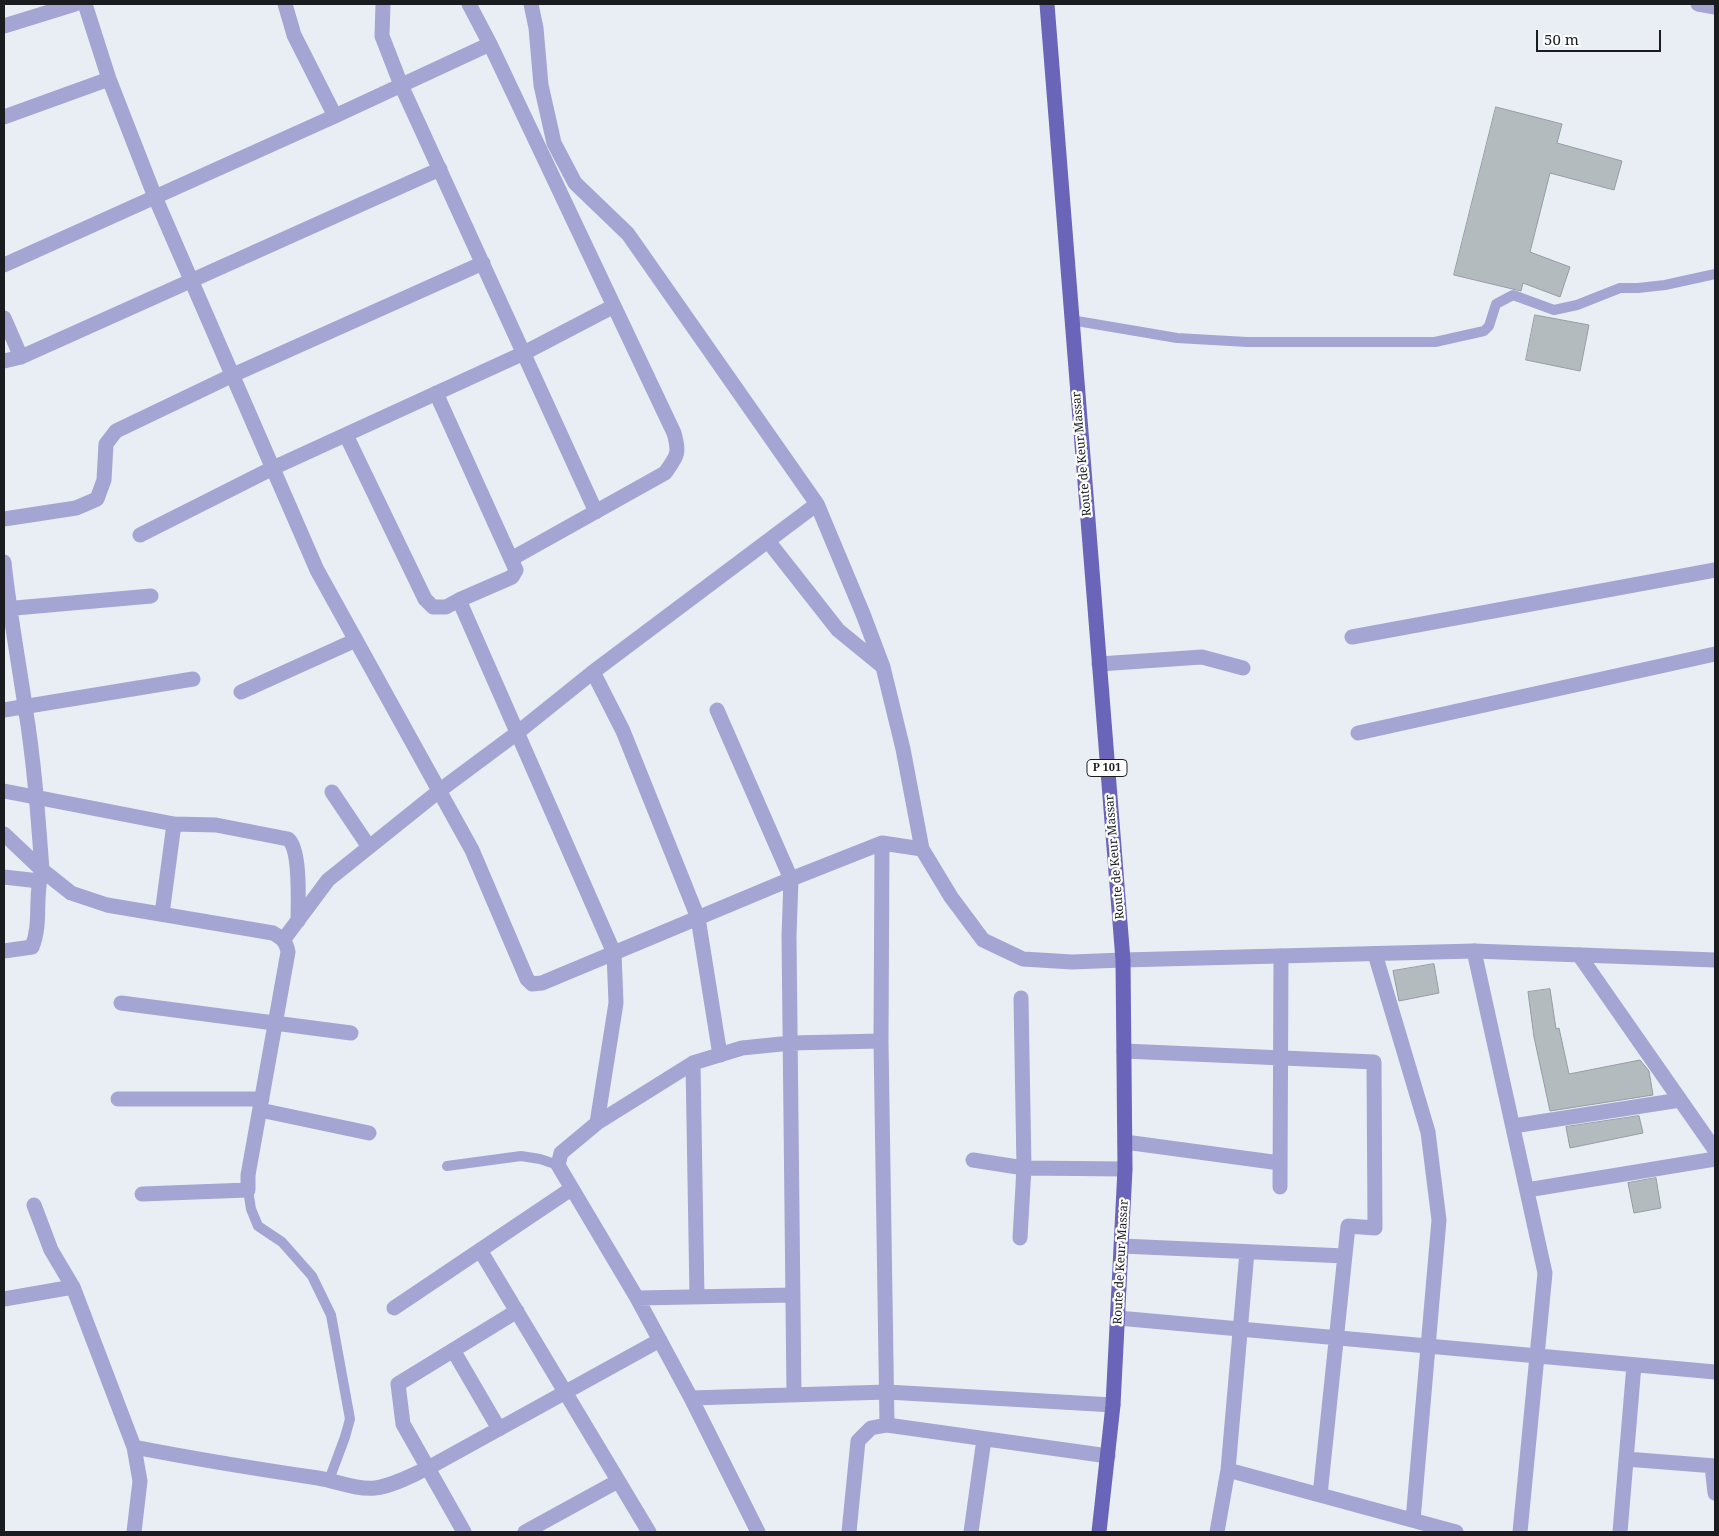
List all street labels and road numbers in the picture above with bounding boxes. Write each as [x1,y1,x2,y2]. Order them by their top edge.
street label: Route de Keur Massar [1069,391,1095,517]
road number: P 101 [1087,760,1127,776]
street label: Route de Keur Massar [1102,794,1128,920]
street label: Route de Keur Massar [1111,1199,1131,1325]

